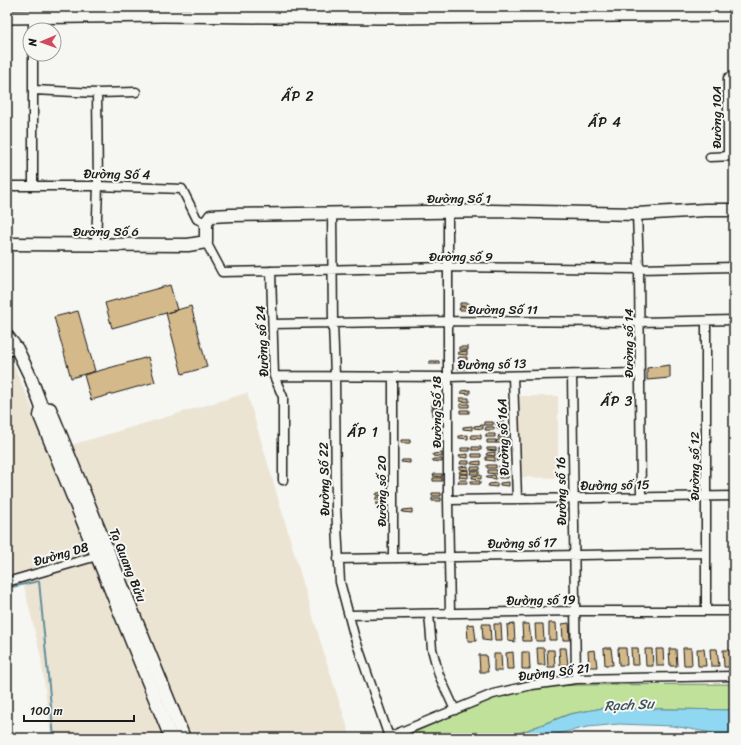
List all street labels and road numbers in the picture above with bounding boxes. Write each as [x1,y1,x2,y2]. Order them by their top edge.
street label: Đường 10A [705,86,728,148]
street label: Đường Số 4 [83,162,151,186]
street label: Đường Số 1 [427,187,492,210]
street label: Đường Số 6 [73,220,139,243]
street label: Đường số 9 [429,245,493,268]
street label: Đường Số 11 [468,298,538,321]
street label: Đường số 24 [249,305,275,377]
street label: Đường số 14 [617,308,640,378]
street label: Đường số 13 [458,352,526,376]
street label: Đường Số 18 [425,376,448,448]
street label: Đường số 16A [490,398,516,476]
street label: Đường số 12 [683,431,706,500]
street label: Đường Số 22 [312,441,336,516]
street label: Đường số 20 [370,455,393,527]
street label: Đường số 16 [549,456,573,526]
street label: Đường số 15 [580,473,650,497]
street label: Tạ Quang Bửu [103,524,153,606]
street label: Đường số 17 [487,531,558,555]
street label: Đường D8 [31,535,91,573]
street label: Đường số 19 [506,588,576,612]
street label: Đường Số 21 [517,656,591,688]

